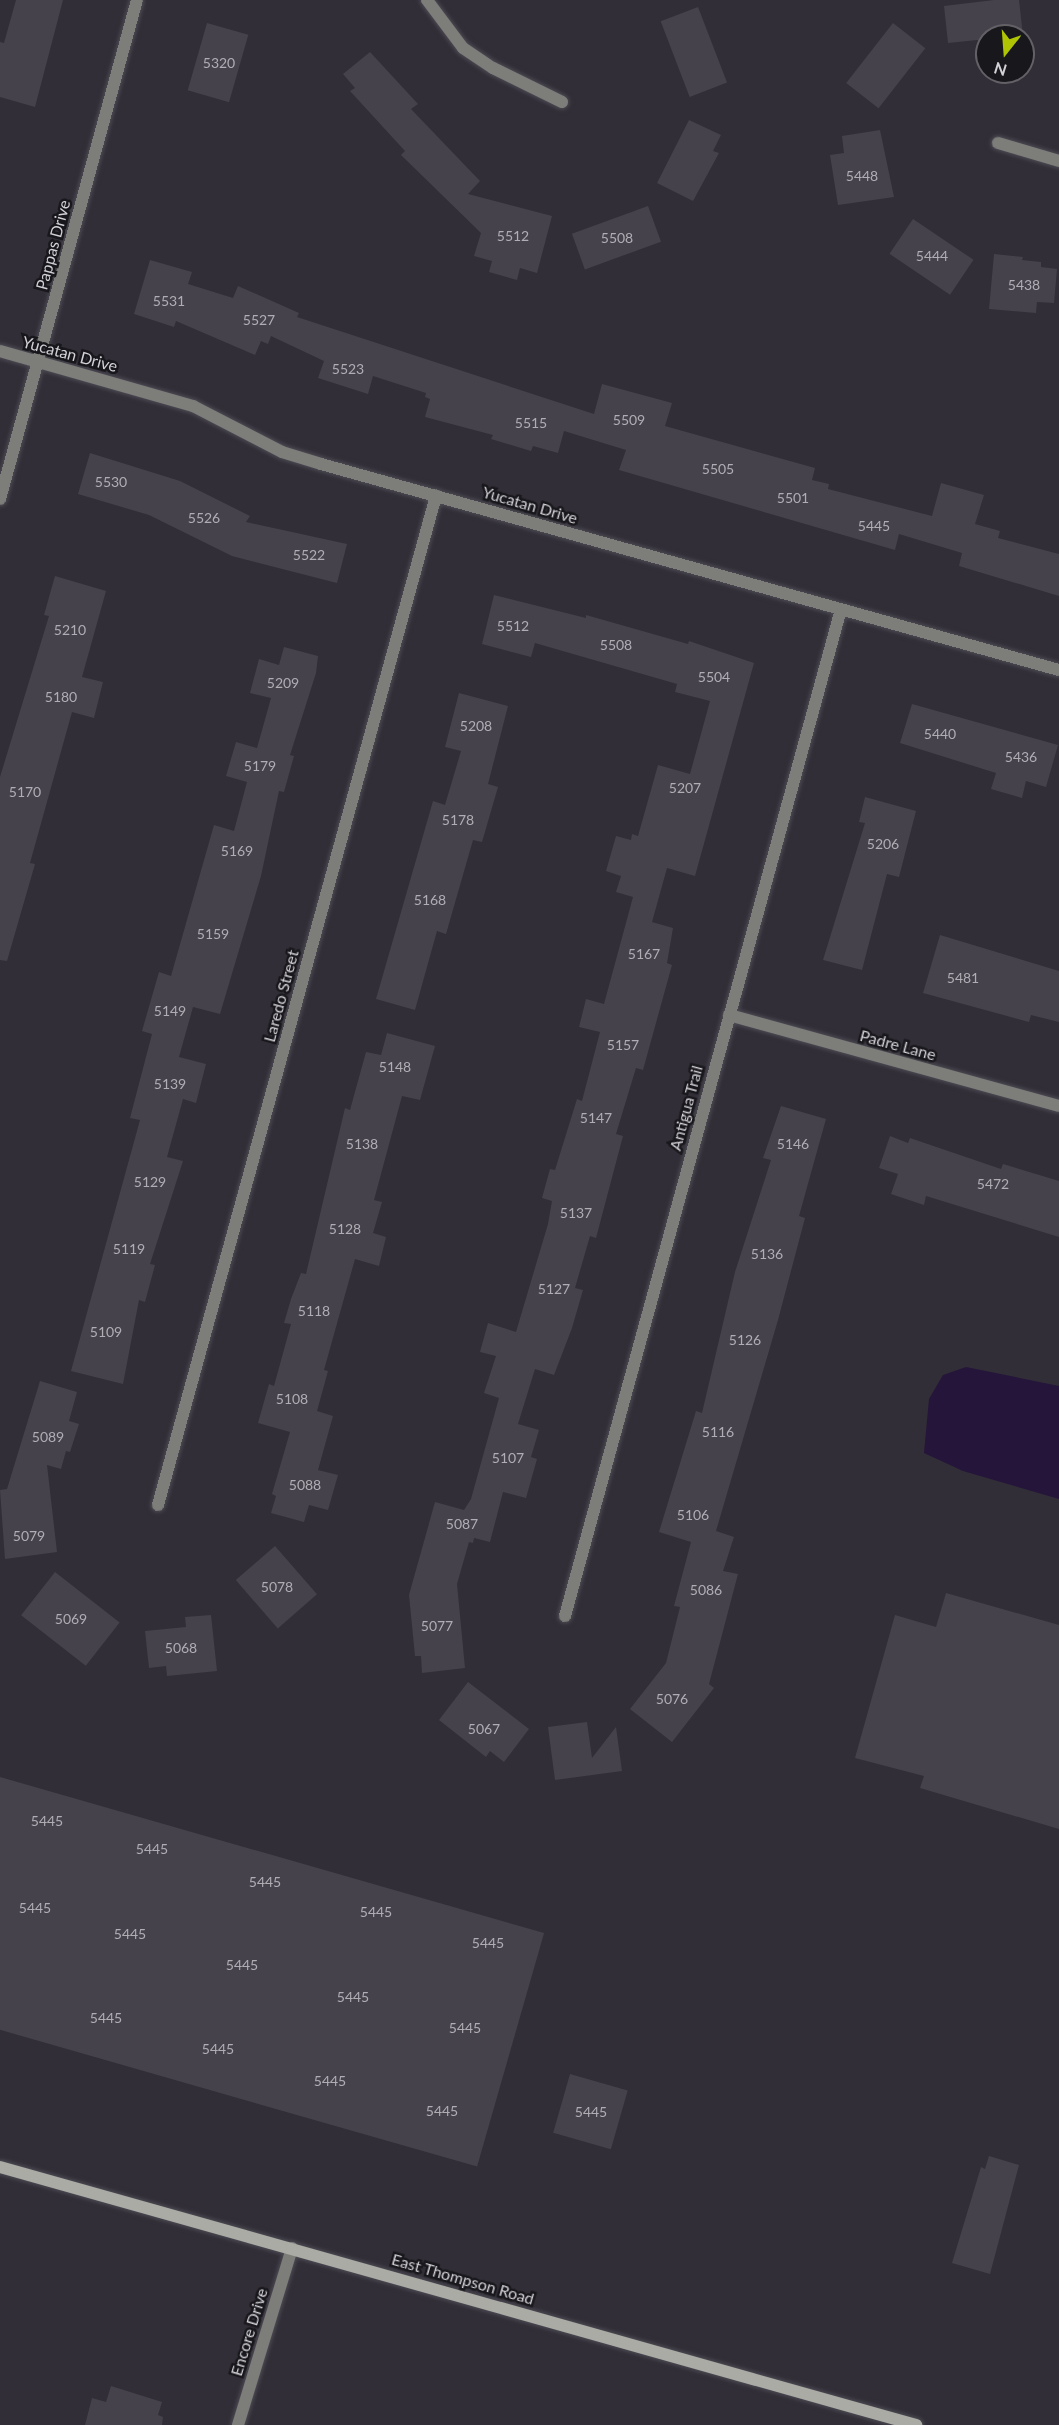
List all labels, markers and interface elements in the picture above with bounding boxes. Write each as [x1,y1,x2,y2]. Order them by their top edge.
north arrow [975,24,1035,84]
house number: 5320 [203,55,235,71]
text: N [992,59,1009,81]
house number: 5448 [846,168,878,184]
street label: Pappas Drive [32,198,74,292]
house number: 5512 [497,228,529,244]
house number: 5508 [601,230,633,246]
house number: 5444 [916,248,948,264]
house number: 5438 [1008,277,1040,293]
house number: 5531 [153,293,185,309]
house number: 5527 [243,312,275,328]
street label: Yucatan Drive [20,332,120,376]
house number: 5523 [332,361,364,377]
house number: 5509 [613,412,645,428]
house number: 5515 [515,415,547,431]
house number: 5505 [702,461,734,477]
house number: 5530 [95,474,127,490]
street label: Yucatan Drive [480,482,580,528]
house number: 5501 [777,490,809,506]
house number: 5526 [188,510,220,526]
house number: 5445 [858,518,890,534]
house number: 5522 [293,547,325,563]
house number: 5512 [497,618,529,634]
house number: 5210 [54,622,86,638]
house number: 5508 [600,637,632,653]
house number: 5504 [698,669,730,685]
house number: 5209 [267,675,299,691]
house number: 5180 [45,689,77,705]
house number: 5208 [460,718,492,734]
house number: 5440 [924,726,956,742]
house number: 5436 [1005,749,1037,765]
house number: 5179 [244,758,276,774]
house number: 5207 [669,780,701,796]
house number: 5170 [9,784,41,800]
house number: 5178 [442,812,474,828]
house number: 5206 [867,836,899,852]
house number: 5169 [221,843,253,859]
house number: 5168 [414,892,446,908]
house number: 5159 [197,926,229,942]
house number: 5167 [628,946,660,962]
street label: Laredo Street [260,948,302,1044]
house number: 5481 [947,970,979,986]
house number: 5149 [154,1003,186,1019]
street label: Padre Lane [858,1026,938,1064]
house number: 5157 [607,1037,639,1053]
house number: 5148 [379,1059,411,1075]
street label: Antigua Trail [665,1063,707,1153]
house number: 5139 [154,1076,186,1092]
house number: 5147 [580,1110,612,1126]
house number: 5138 [346,1136,378,1152]
house number: 5146 [777,1136,809,1152]
house number: 5129 [134,1174,166,1190]
house number: 5472 [977,1176,1009,1192]
house number: 5137 [560,1205,592,1221]
house number: 5128 [329,1221,361,1237]
house number: 5119 [113,1241,145,1257]
house number: 5136 [751,1246,783,1262]
house number: 5127 [538,1281,570,1297]
house number: 5118 [298,1303,330,1319]
house number: 5109 [90,1324,122,1340]
house number: 5126 [729,1332,761,1348]
house number: 5108 [276,1391,308,1407]
house number: 5116 [702,1424,734,1440]
house number: 5089 [32,1429,64,1445]
house number: 5107 [492,1450,524,1466]
house number: 5088 [289,1477,321,1493]
house number: 5106 [677,1507,709,1523]
house number: 5087 [446,1516,478,1532]
house number: 5079 [13,1528,45,1544]
house number: 5078 [261,1579,293,1595]
house number: 5086 [690,1582,722,1598]
house number: 5069 [55,1611,87,1627]
house number: 5077 [421,1618,453,1634]
house number: 5068 [165,1640,197,1656]
house number: 5076 [656,1691,688,1707]
house number: 5067 [468,1721,500,1737]
house number: 5445 [31,1813,63,1829]
house number: 5445 [136,1841,168,1857]
house number: 5445 [249,1874,281,1890]
house number: 5445 [19,1900,51,1916]
house number: 5445 [360,1904,392,1920]
house number: 5445 [114,1926,146,1942]
house number: 5445 [472,1935,504,1951]
house number: 5445 [226,1957,258,1973]
house number: 5445 [337,1989,369,2005]
house number: 5445 [90,2010,122,2026]
house number: 5445 [449,2020,481,2036]
house number: 5445 [202,2041,234,2057]
house number: 5445 [314,2073,346,2089]
house number: 5445 [426,2103,458,2119]
house number: 5445 [575,2104,607,2120]
street label: East Thompson Road [389,2249,537,2309]
street label: Encore Drive [227,2286,271,2378]

